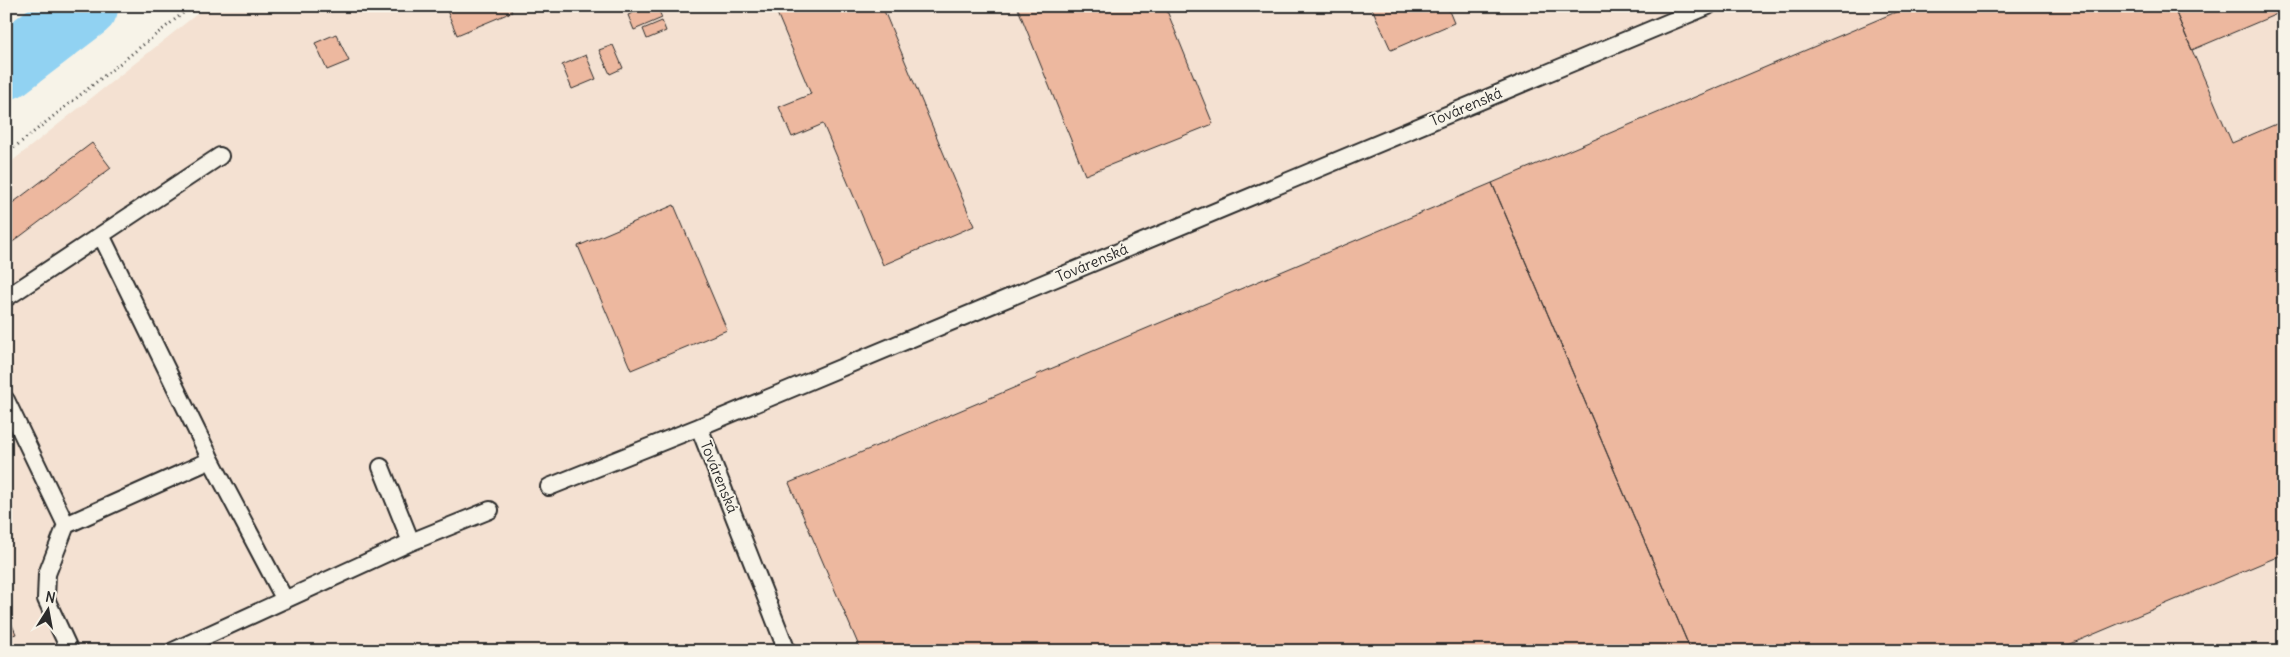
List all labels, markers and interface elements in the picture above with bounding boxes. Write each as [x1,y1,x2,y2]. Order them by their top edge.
street label: Továrenská [1427,83,1505,130]
street label: Továrenská [1053,239,1131,286]
street label: Továrenská [696,438,743,516]
north arrow [22,584,72,634]
text: N [44,587,57,607]

